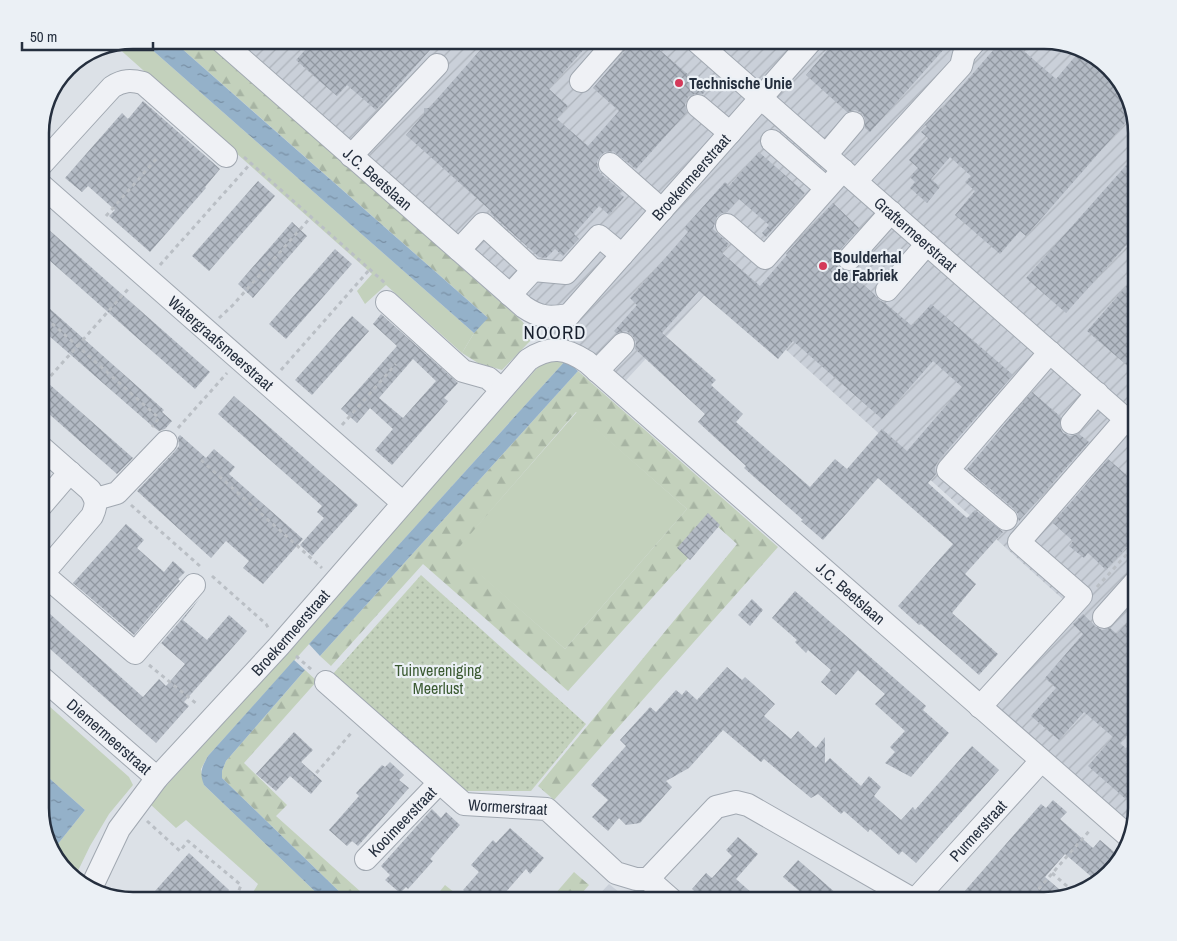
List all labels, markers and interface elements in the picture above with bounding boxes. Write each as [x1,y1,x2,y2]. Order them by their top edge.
scale bar [22,20,154,52]
text: 50 m [30,26,57,47]
place label: Technische Unie [689,72,792,94]
marker: Technische Unie [673,77,685,89]
street label: Broekermeerstraat [647,129,735,225]
street label: J.C. Beetslaan [338,142,417,215]
street label: Graftermeerstraat [870,192,962,277]
place label: Boulderhal de Fabriek [833,246,902,286]
marker: Boulderhal de Fabriek [817,260,829,272]
street label: Watergraafsmeerstraat [164,291,279,396]
district label: NOORD [524,319,587,345]
street label: J.C. Beetslaan [811,557,890,629]
street label: Broekermeerstraat [246,584,335,680]
park label: Tuinvereniging Meerlust [394,659,482,699]
street label: Diemermeerstraat [62,693,157,780]
street label: Kooimeerstraat [363,781,441,861]
street label: Wormerstraat [467,793,548,820]
street label: Purmerstraat [944,795,1012,866]

